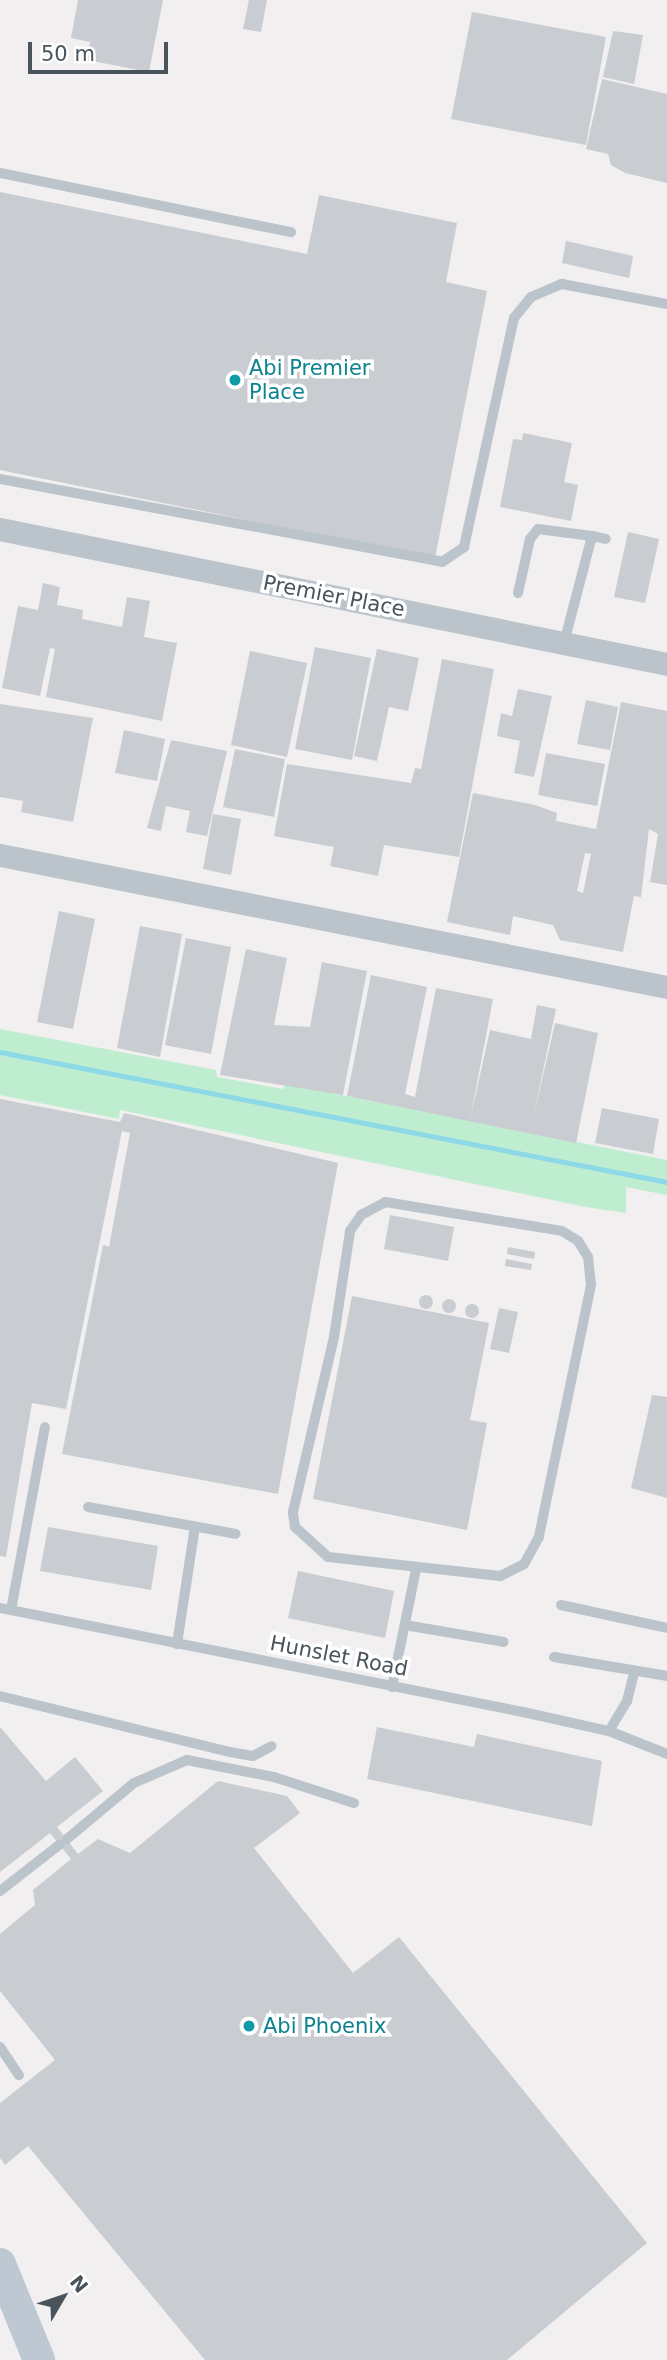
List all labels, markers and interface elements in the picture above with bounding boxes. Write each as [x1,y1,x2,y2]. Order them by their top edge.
scale bar [32,28,172,72]
text: 50 m [41,42,95,66]
place label: Abi Premier Place [249,355,370,405]
marker: Abi Premier Place [227,372,243,388]
street label: Premier Place [261,570,407,622]
street label: Hunslet Road [268,1630,410,1682]
place label: Abi Phoenix [263,2013,387,2039]
marker: Abi Phoenix [241,2018,257,2034]
north arrow [28,2262,98,2332]
text: N [66,2271,93,2297]

